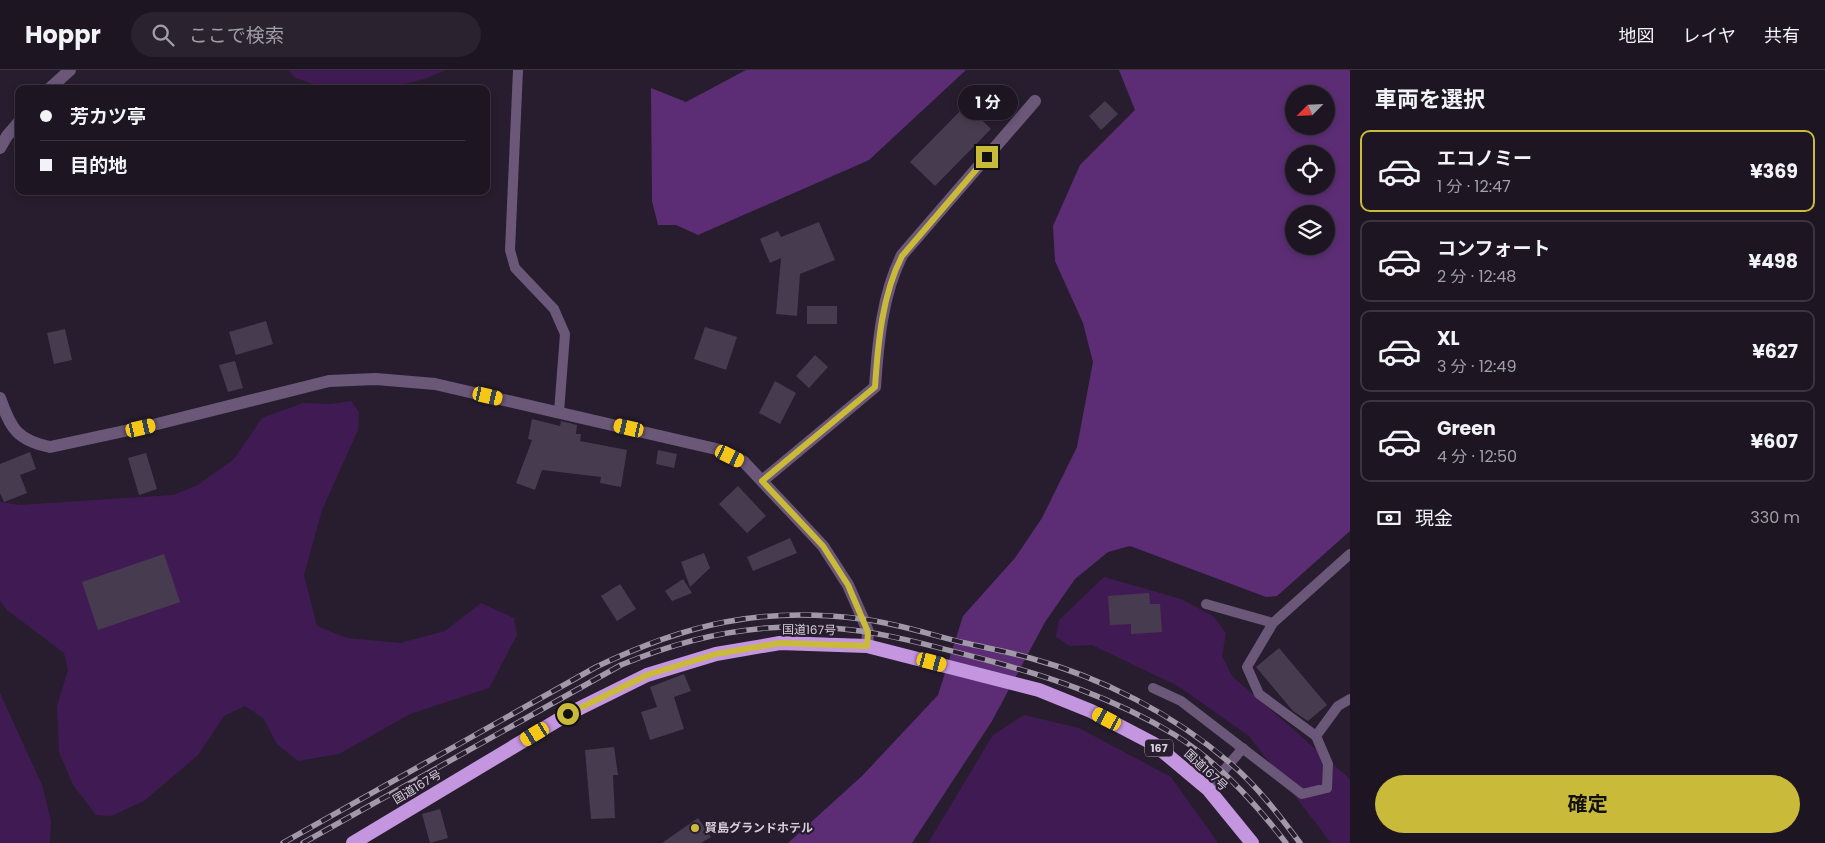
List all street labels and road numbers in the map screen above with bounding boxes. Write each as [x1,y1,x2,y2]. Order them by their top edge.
street label: 国道167号 [782,621,836,638]
road number: 167 [1145,740,1173,756]
street label: 国道167号 [1181,745,1232,794]
street label: 国道167号 [389,765,444,808]

